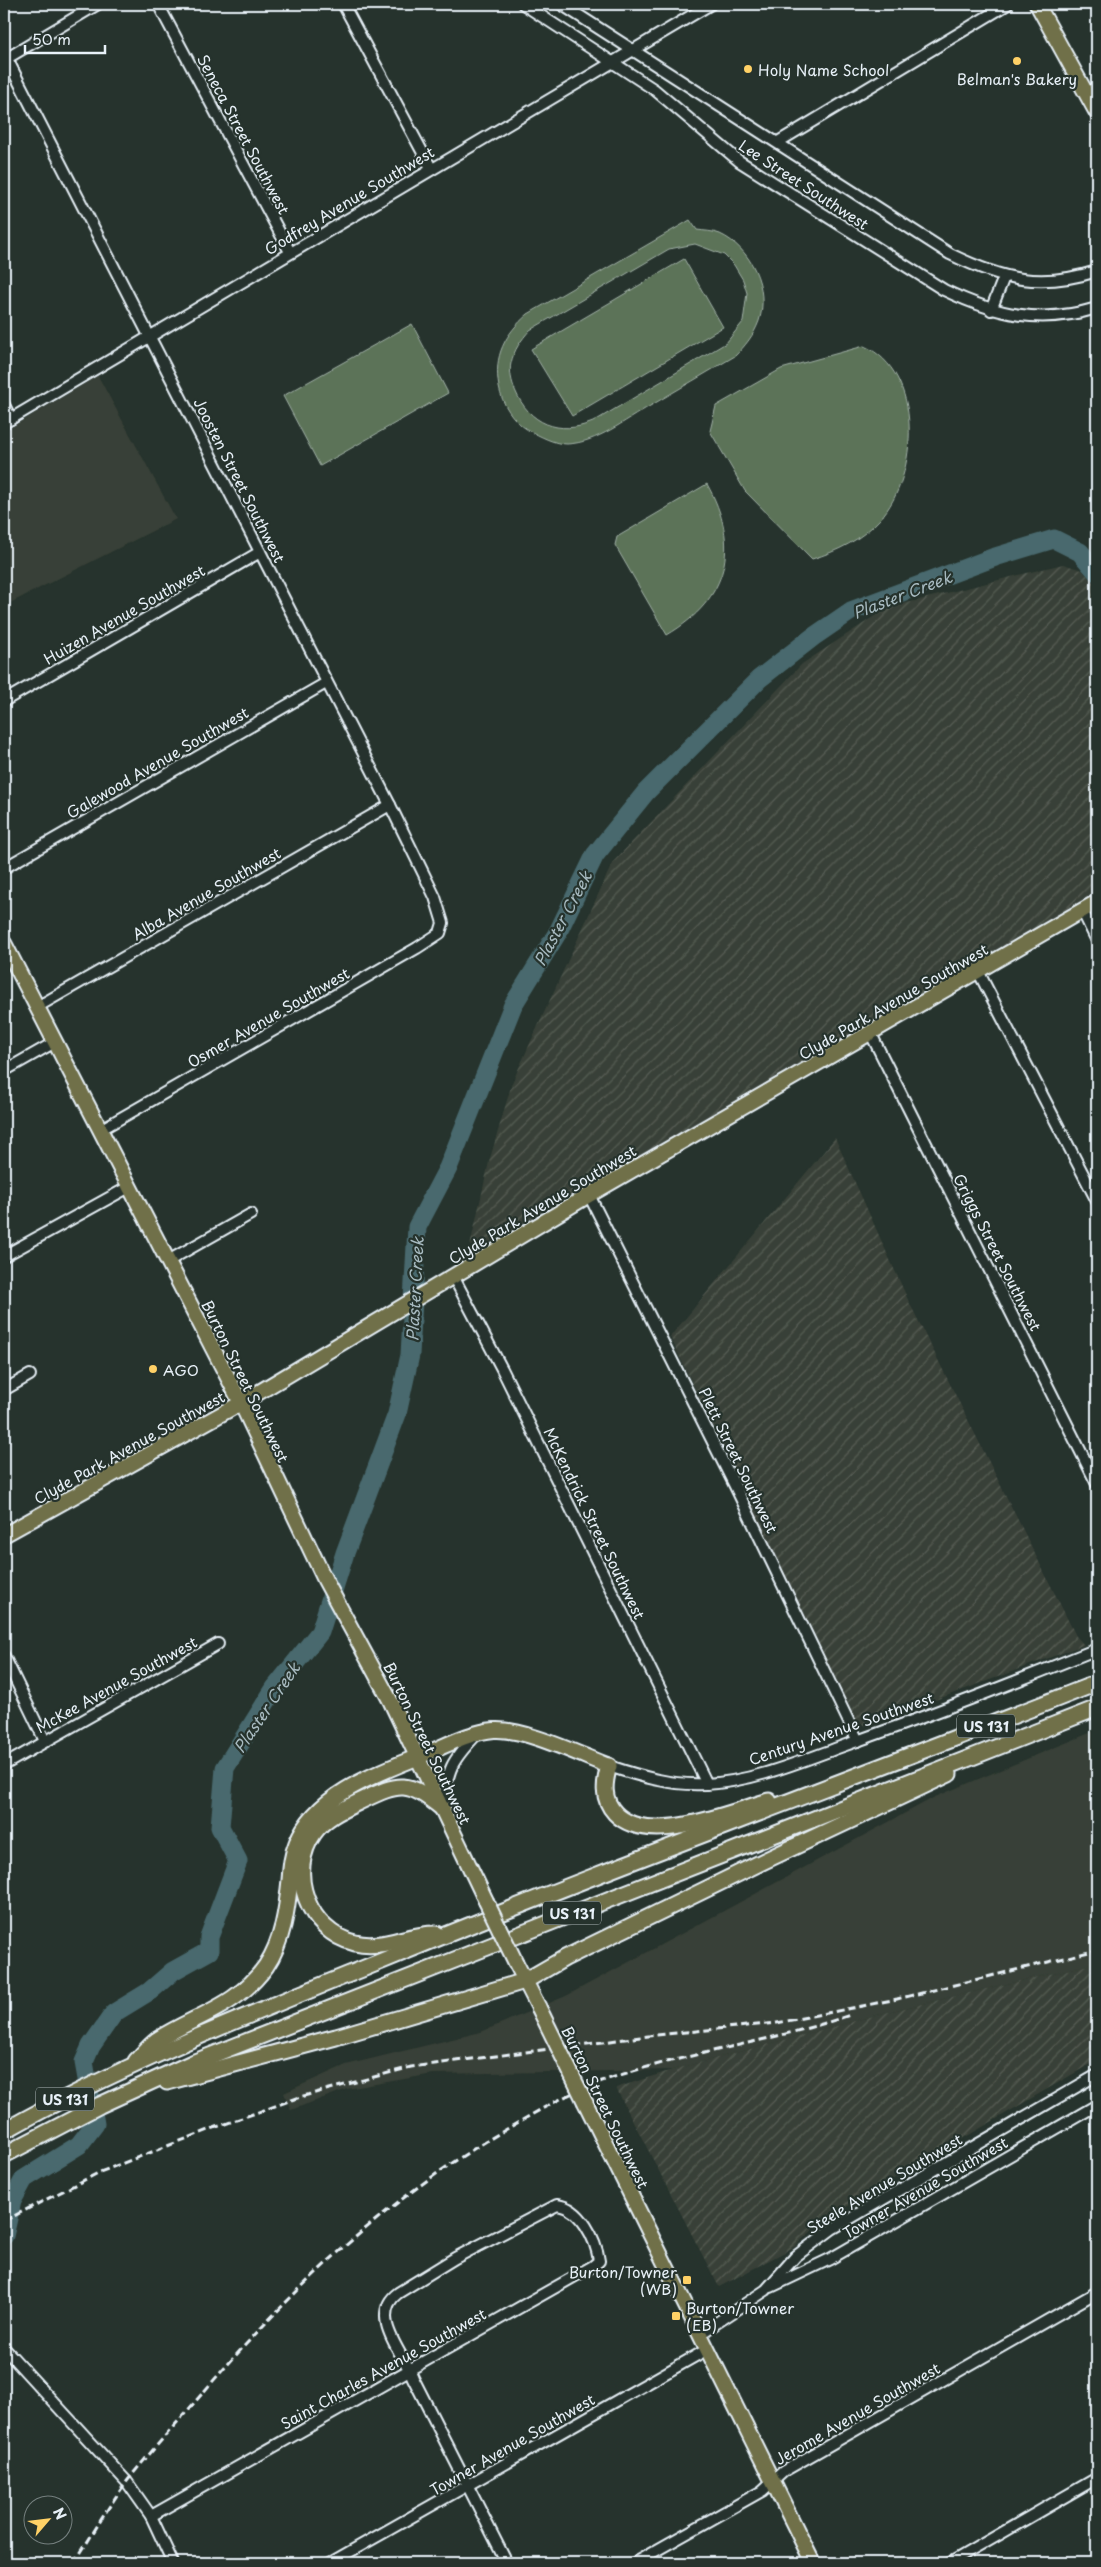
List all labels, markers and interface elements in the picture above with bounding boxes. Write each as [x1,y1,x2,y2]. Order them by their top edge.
scale bar [25,22,105,54]
text: 50 m [32,27,71,50]
street label: Seneca Street Southwest [192,50,296,218]
marker: Belman's Bakery [1011,55,1023,67]
place label: Holy Name School [758,58,889,81]
marker: Holy Name School [742,63,754,75]
place label: Belman's Bakery [957,67,1077,90]
street label: Lee Street Southwest [735,133,874,235]
street label: Godfrey Avenue Southwest [260,140,438,260]
street label: Joosten Street Southwest [188,394,292,566]
street label: Huizen Avenue Southwest [39,558,209,670]
water label: Plaster Creek [849,564,956,624]
street label: Galewood Avenue Southwest [62,700,252,824]
street label: Alba Avenue Southwest [127,841,285,945]
water label: Plaster Creek [527,865,598,970]
street label: Clyde Park Avenue Southwest [794,937,992,1065]
street label: Osmer Avenue Southwest [183,961,353,1073]
street label: Clyde Park Avenue Southwest [444,1139,640,1269]
street label: Griggs Street Southwest [948,1169,1048,1335]
water label: Plaster Creek [399,1235,429,1342]
street label: Burton Street Southwest [197,1296,295,1466]
place label: AGO [163,1358,199,1381]
marker: AGO [147,1363,159,1375]
street label: Plett Street Southwest [694,1383,784,1537]
street label: Clyde Park Avenue Southwest [29,1385,229,1509]
street label: McKendrick Street Southwest [538,1423,652,1623]
street label: McKee Avenue Southwest [31,1630,201,1738]
water label: Plaster Creek [227,1656,306,1757]
street label: Burton Street Southwest [379,1658,477,1828]
street label: Century Avenue Southwest [745,1685,937,1771]
road number: US 131 [957,1714,1015,1738]
road number: US 131 [543,1902,601,1925]
street label: Burton Street Southwest [557,2022,655,2192]
road number: US 131 [36,2088,94,2110]
street label: Steele Avenue Southwest [802,2127,966,2239]
street label: Towner Avenue Southwest [838,2130,1012,2244]
place label: Burton/Towner (WB) [569,2260,677,2300]
marker: Burton/Towner (WB) [681,2274,693,2286]
place label: Burton/Towner (EB) [686,2296,794,2336]
street label: Saint Charles Avenue Southwest [276,2302,490,2434]
marker: Burton/Towner (EB) [670,2310,682,2322]
street label: Jerome Avenue Southwest [770,2356,944,2470]
street label: Towner Avenue Southwest [425,2387,599,2501]
north arrow [22,2494,72,2544]
text: N [48,2504,72,2523]

